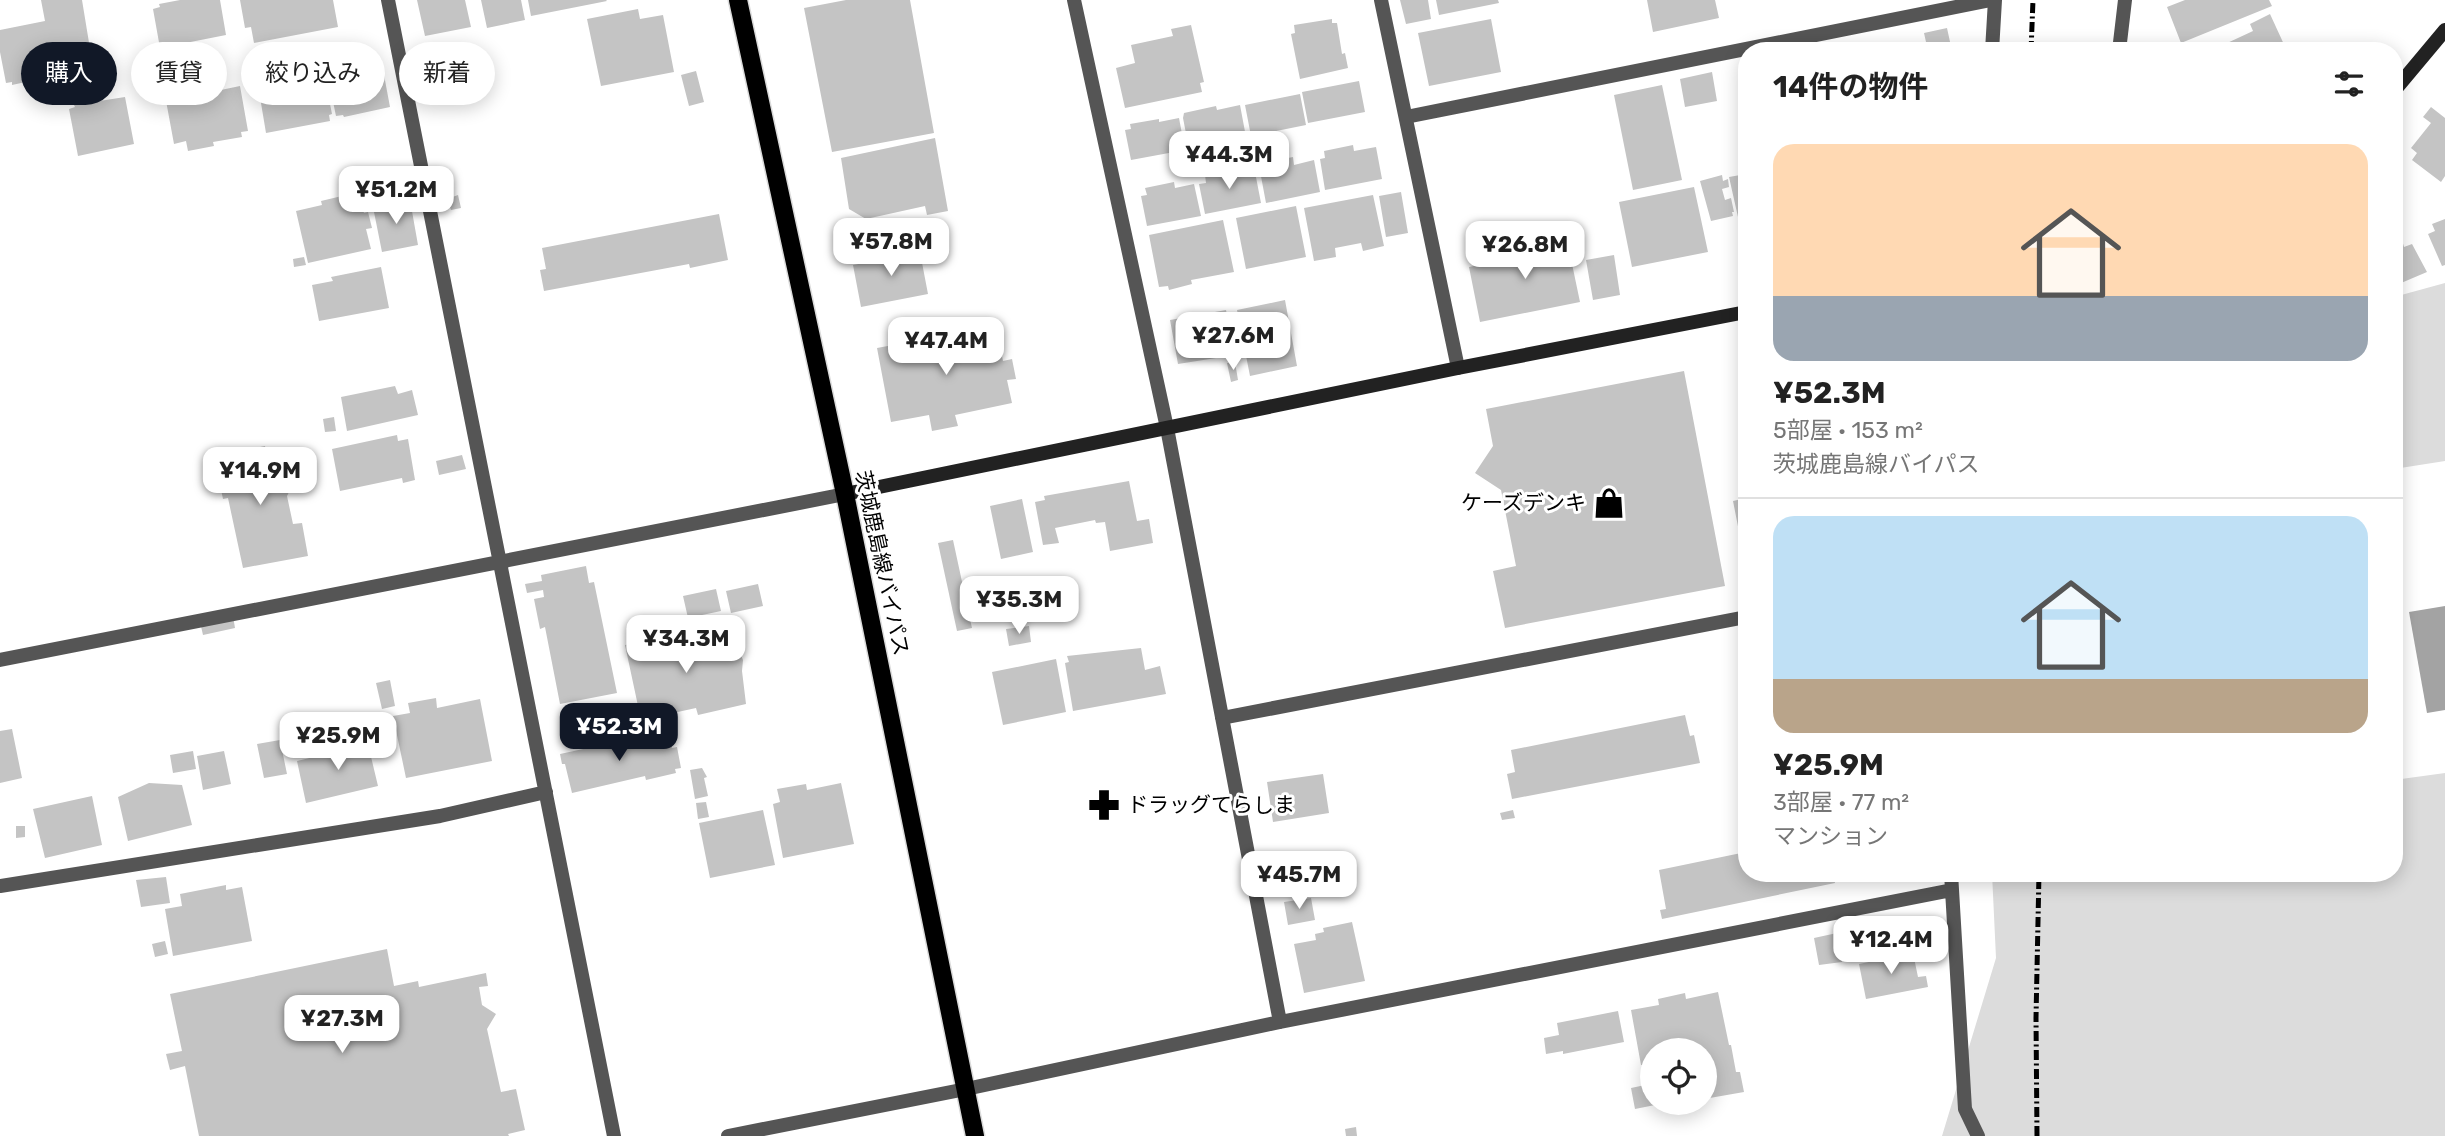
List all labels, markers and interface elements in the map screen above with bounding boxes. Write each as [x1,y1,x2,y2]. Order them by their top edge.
chip: 購入 [21,42,117,105]
chip: 賃貸 [131,42,227,105]
chip: 絞り込み [241,42,385,105]
chip: 新着 [399,42,495,105]
icon: filters [2330,65,2368,103]
text: 14件の物件 [1773,69,1928,105]
pin: ¥44.3M [1172,132,1286,191]
text: ¥44.3M [1185,140,1273,168]
pin: ¥51.2M [339,166,453,226]
text: ¥51.2M [355,175,437,203]
icon: home [2008,190,2134,316]
pin: ¥57.8M [834,218,948,278]
pin: ¥26.8M [1468,222,1582,281]
text: ¥57.8M [849,227,933,255]
text: ¥26.8M [1482,230,1568,258]
pin: ¥27.6M [1176,312,1290,372]
pin: ¥47.4M [889,318,1003,377]
text: ¥27.6M [1191,321,1275,349]
text: ¥47.4M [904,326,988,354]
text: ¥52.3M [1773,375,1886,411]
text: 5部屋 · 153 m² [1773,416,1923,444]
pin: ¥14.9M [203,448,317,507]
text: 茨城鹿島線バイパス [1773,450,1980,478]
text: ¥14.9M [219,456,301,484]
street label: 茨城鹿島線バイパス [851,468,914,658]
shop icon: ケーズデンキ [1592,486,1626,520]
place label: ケーズデンキ [1461,490,1586,515]
icon: home [2008,562,2134,688]
pin: ¥35.3M [962,576,1076,636]
text: ¥35.3M [976,585,1062,613]
pin: ¥34.3M [629,616,743,675]
text: ¥34.3M [642,624,730,652]
pin: ¥52.3M [562,704,676,763]
pin: ¥25.9M [281,712,395,772]
text: ¥52.3M [576,712,662,740]
text: ¥25.9M [296,721,380,749]
text: ¥25.9M [1773,747,1884,783]
pharmacy icon: ドラッグてらしま [1087,788,1121,822]
text: 3部屋 · 77 m² [1773,788,1909,816]
place label: ドラッグてらしま [1127,792,1295,817]
text: マンション [1773,822,1888,850]
pin: ¥45.7M [1242,852,1356,911]
text: ¥45.7M [1257,860,1341,888]
pin: ¥12.4M [1834,916,1948,976]
text: ¥12.4M [1849,925,1933,953]
pin: ¥27.3M [285,996,399,1055]
text: ¥27.3M [300,1004,384,1032]
map controls [1640,1038,1717,1115]
button: locate [1640,1038,1717,1115]

